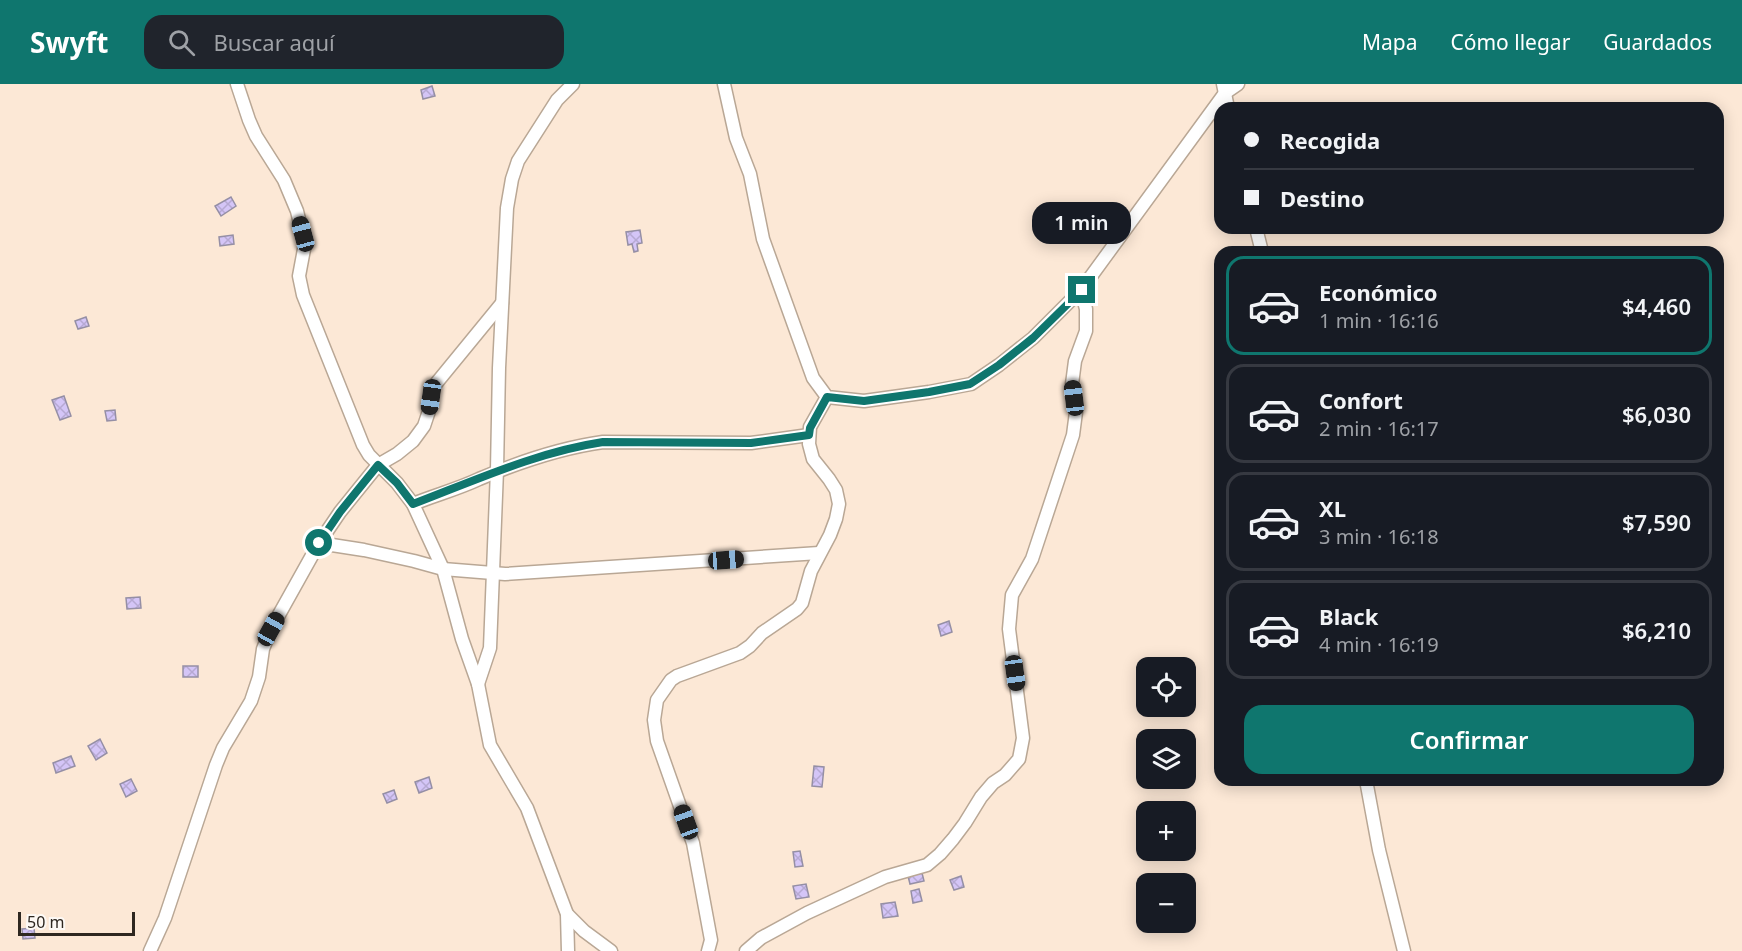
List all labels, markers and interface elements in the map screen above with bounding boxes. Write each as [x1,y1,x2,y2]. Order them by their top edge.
search box [144,15,564,69]
text: Swyft [30,23,108,61]
icon: search [165,26,198,59]
text: Buscar aquí [213,27,335,57]
text: Mapa [1362,28,1417,56]
text: Cómo llegar [1450,28,1570,56]
text: Guardados [1603,28,1712,56]
text: Recogida [1280,125,1380,155]
text: Destino [1280,183,1364,213]
callout: 1 min [1032,203,1132,245]
text: 1 min [1054,209,1109,236]
car [290,214,316,254]
route end [1068,276,1095,303]
text: Económico [1319,277,1438,307]
icon: car [1247,279,1301,333]
text: $4,460 [1622,291,1691,321]
text: 1 min · 16:16 [1319,307,1439,334]
car [420,378,442,416]
car [1063,379,1085,417]
text: Confort [1319,385,1403,415]
icon: car [1247,387,1301,441]
text: $6,030 [1622,399,1691,429]
text: 2 min · 16:17 [1319,415,1439,442]
text: XL [1319,493,1346,523]
icon: car [1247,495,1301,549]
text: $7,590 [1622,507,1691,537]
text: 3 min · 16:18 [1319,523,1439,550]
route start [305,529,332,556]
car [707,550,745,570]
text: Black [1319,601,1378,631]
icon: car [1247,603,1301,657]
car [254,609,288,649]
text: $6,210 [1622,615,1691,645]
text: 4 min · 16:19 [1319,631,1439,658]
car [1004,654,1026,692]
map controls [1136,657,1196,933]
button: locate [1136,657,1196,717]
button: Confirmar [1244,705,1694,774]
button: layers [1136,729,1196,789]
button: + [1136,801,1196,861]
car [671,802,701,842]
button: − [1136,873,1196,933]
scale bar [18,909,135,936]
text: 50 m [27,911,64,933]

